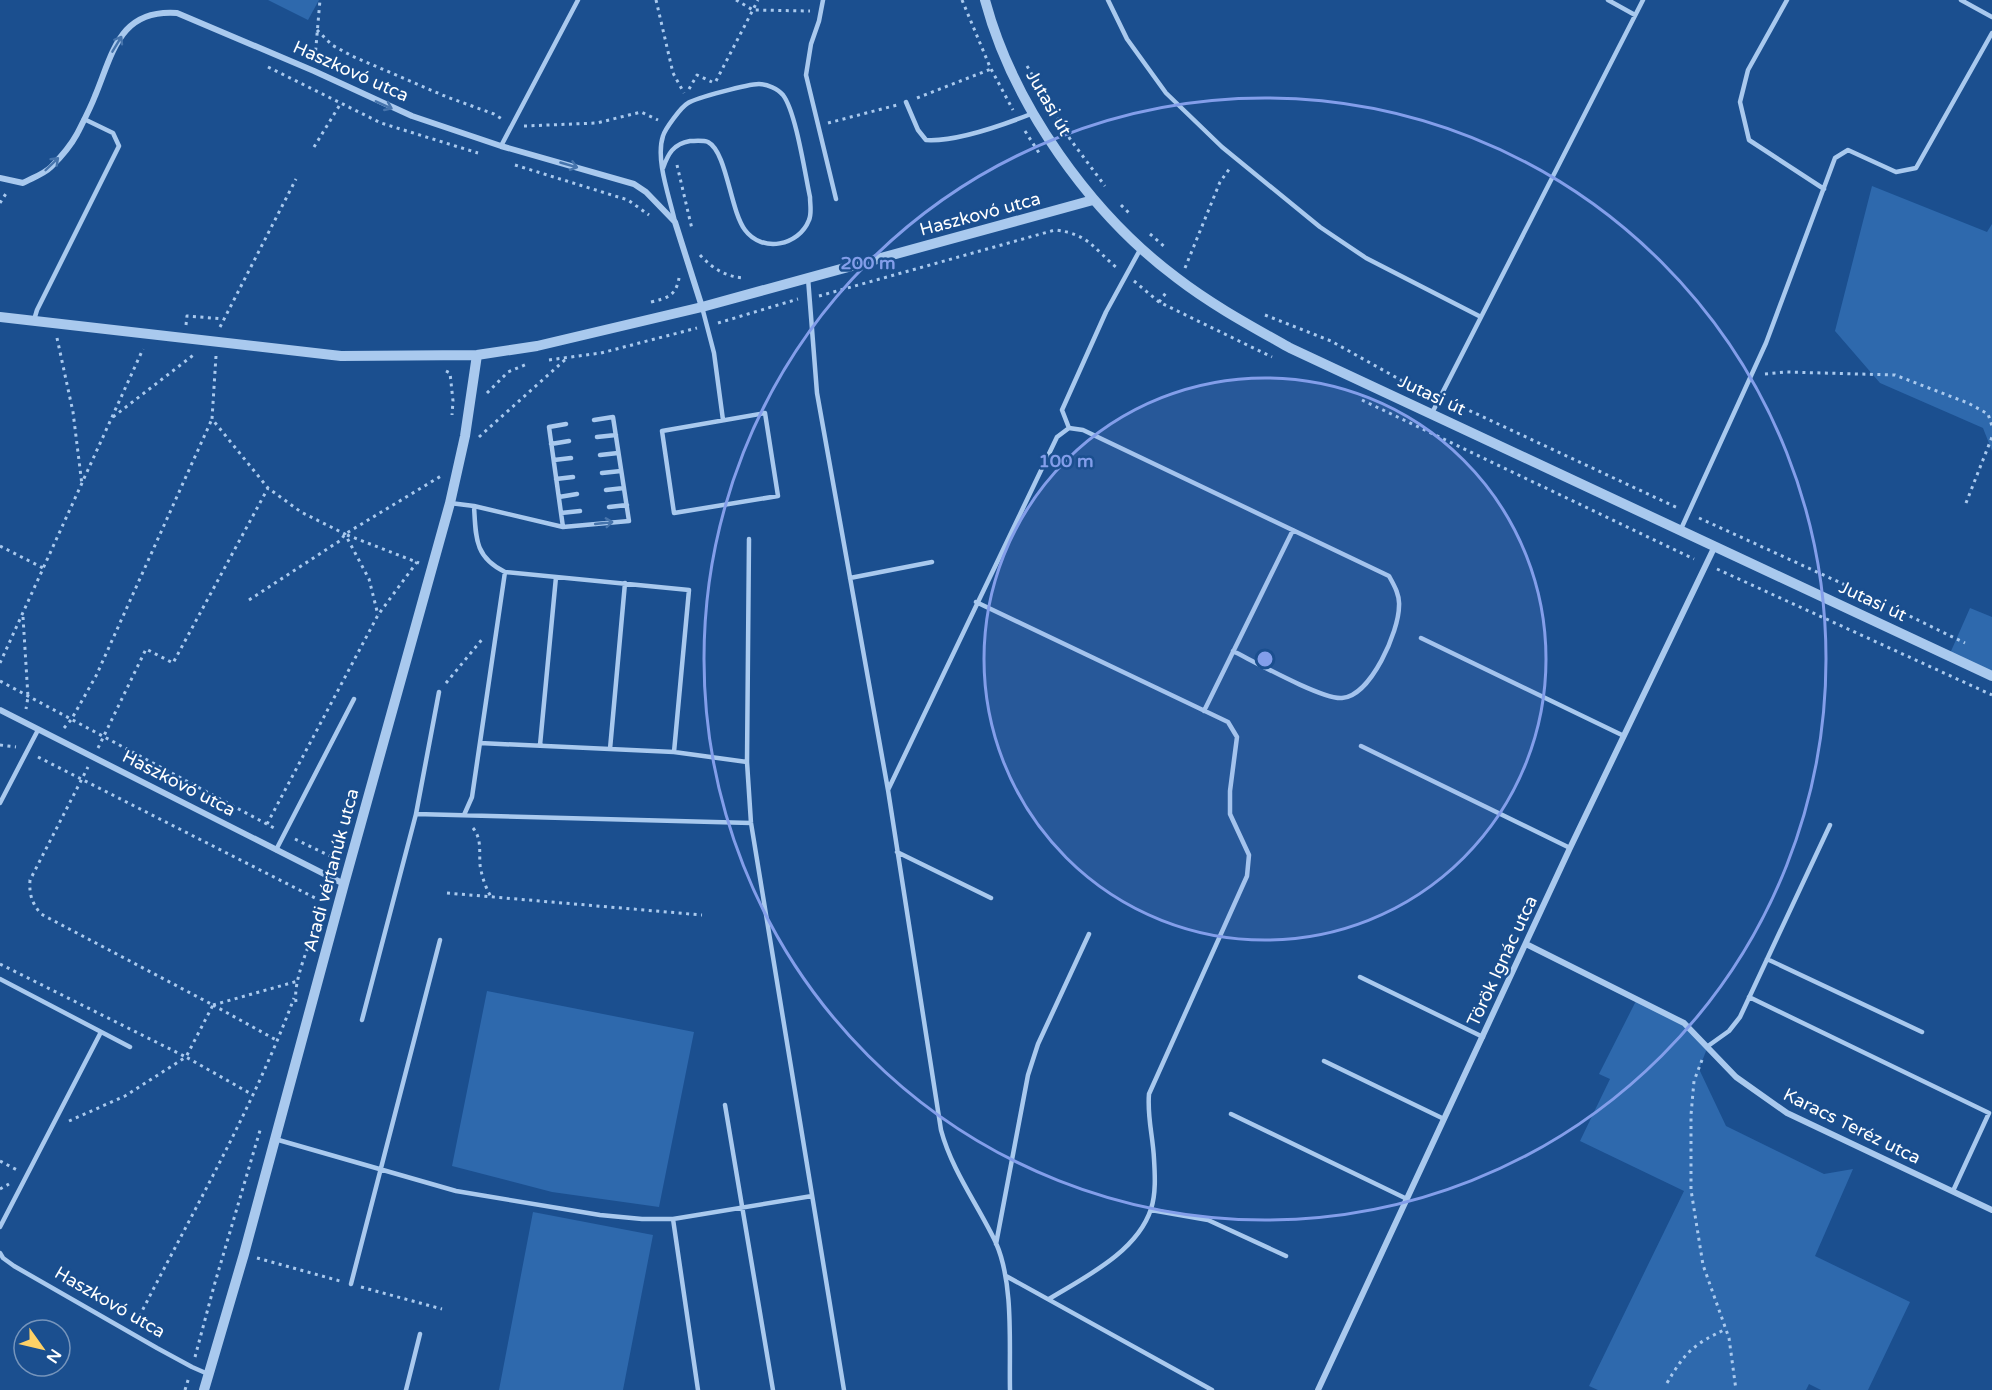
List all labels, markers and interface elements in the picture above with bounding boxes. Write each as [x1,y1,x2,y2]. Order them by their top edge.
one-way arrow [111,36,123,53]
street label: Haszkovó utca [290,36,412,106]
street label: Jutasi út [1021,66,1077,140]
one-way arrow [375,100,393,111]
one-way arrow [44,157,59,171]
one-way arrow [559,160,578,171]
street label: Haszkovó utca [917,187,1043,241]
text: 200 m [840,252,896,274]
street label: Jutasi út [1395,370,1469,420]
text: 100 m [1038,450,1094,472]
one-way arrow [593,517,613,528]
street label: Jutasi út [1836,576,1910,626]
centre of rings [1255,649,1275,669]
street label: Haszkovó utca [119,745,239,821]
street label: Aradi vértanúk utca [299,786,363,954]
street label: Török Ignác utca [1462,892,1542,1030]
street label: Karacs Teréz utca [1780,1083,1924,1169]
street label: Haszkovó utca [51,1261,169,1343]
north arrow [12,1318,72,1378]
text: N [42,1345,65,1367]

